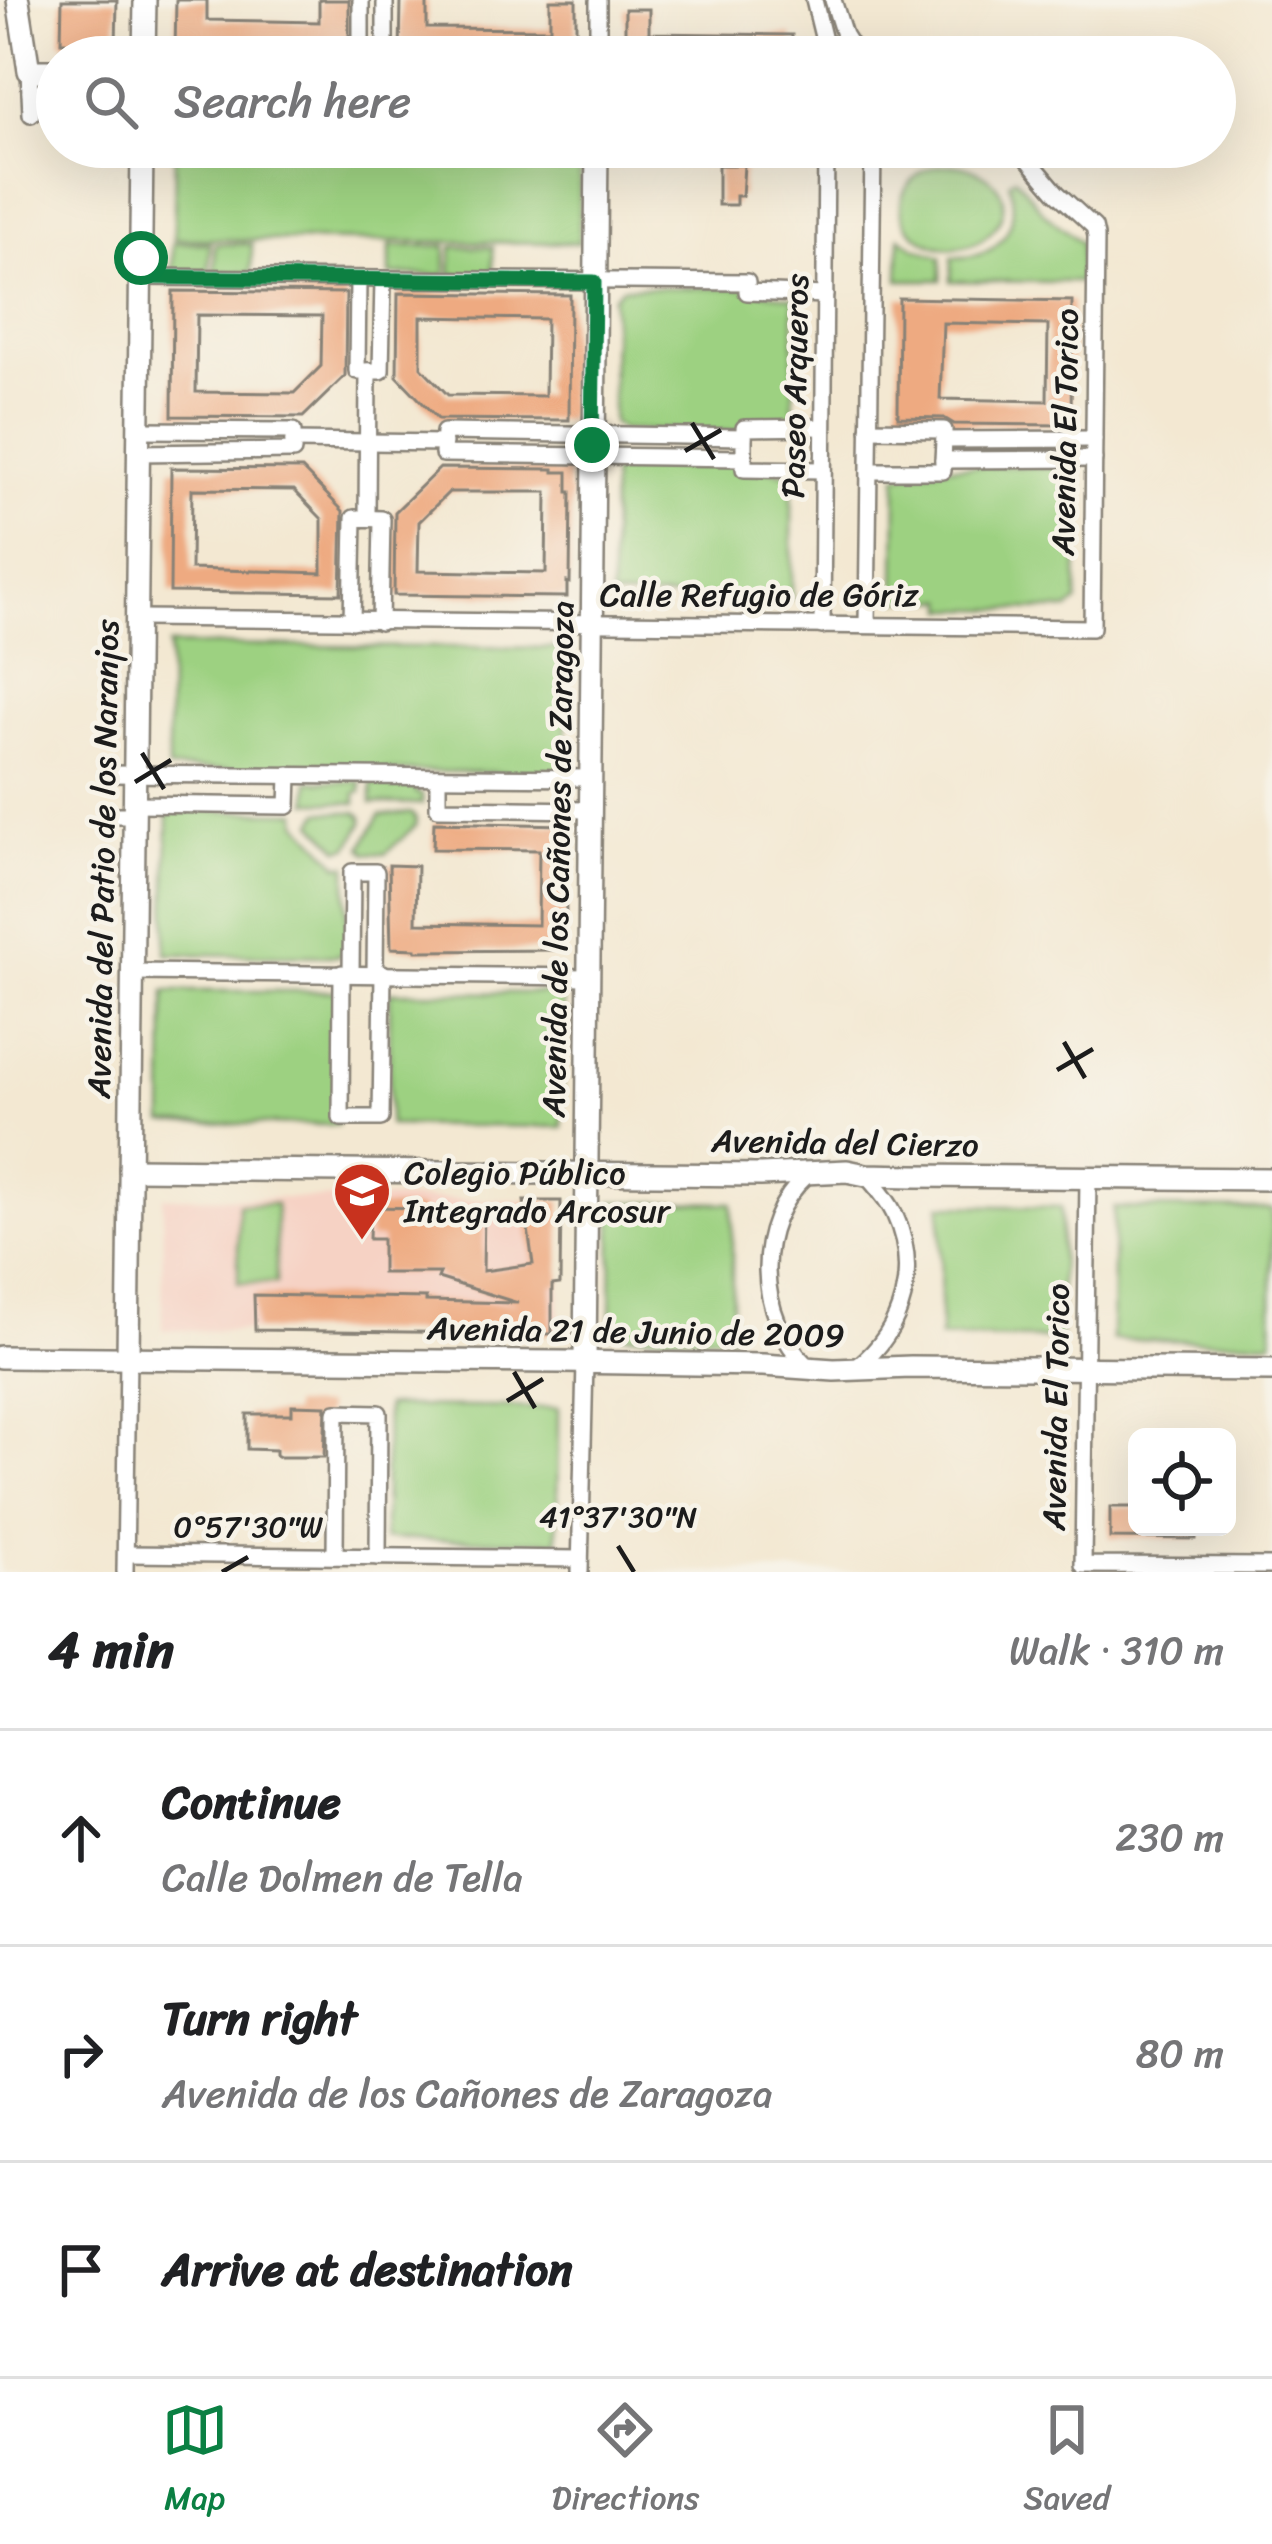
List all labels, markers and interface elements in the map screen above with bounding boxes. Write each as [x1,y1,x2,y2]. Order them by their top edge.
search box [36,36,1236,168]
text: Search here [174,62,411,142]
icon: search [78,69,144,135]
route start [114,231,168,285]
street label: Paseo Arqueros [764,272,826,499]
street label: Avenida El Torico [1034,308,1096,557]
route end [565,418,619,472]
street label: Calle Refugio de Góriz [600,566,920,624]
street label: Avenida de los Cañones de Zaragoza [524,600,592,1119]
street label: Avenida del Patio de los Naranjos [70,618,136,1100]
street label: Avenida del Cierzo [710,1112,979,1174]
place label: Colegio Público Integrado Arcosur [403,1144,672,1240]
school or university icon: Colegio Público Integrado Arcosur [331,1160,393,1242]
street label: Avenida El Torico [1025,1283,1087,1532]
street label: Avenida 21 de Junio de 2009 [426,1299,845,1365]
map controls [1128,1428,1236,1536]
button: locate [1128,1428,1236,1536]
text: 41°37'30"N [539,1490,697,1544]
text: 0°57'30"W [173,1500,324,1554]
text: 4 min [48,1605,174,1695]
text: Walk · 310 m [1009,1616,1224,1685]
text: Continue [162,1763,341,1843]
text: 230 m [1115,1803,1224,1872]
icon: ahead [48,1805,114,1871]
text: Calle Dolmen de Tella [162,1843,523,1912]
text: Turn right [162,1979,357,2059]
text: 80 m [1136,2019,1224,2088]
icon: right [48,2021,114,2087]
text: Avenida de los Cañones de Zaragoza [162,2059,772,2128]
text: Arrive at destination [162,2230,572,2310]
icon: arrive [48,2237,114,2303]
tab: Map [162,2397,228,2527]
tab: Directions [552,2397,699,2527]
tab: Saved [1023,2397,1110,2527]

